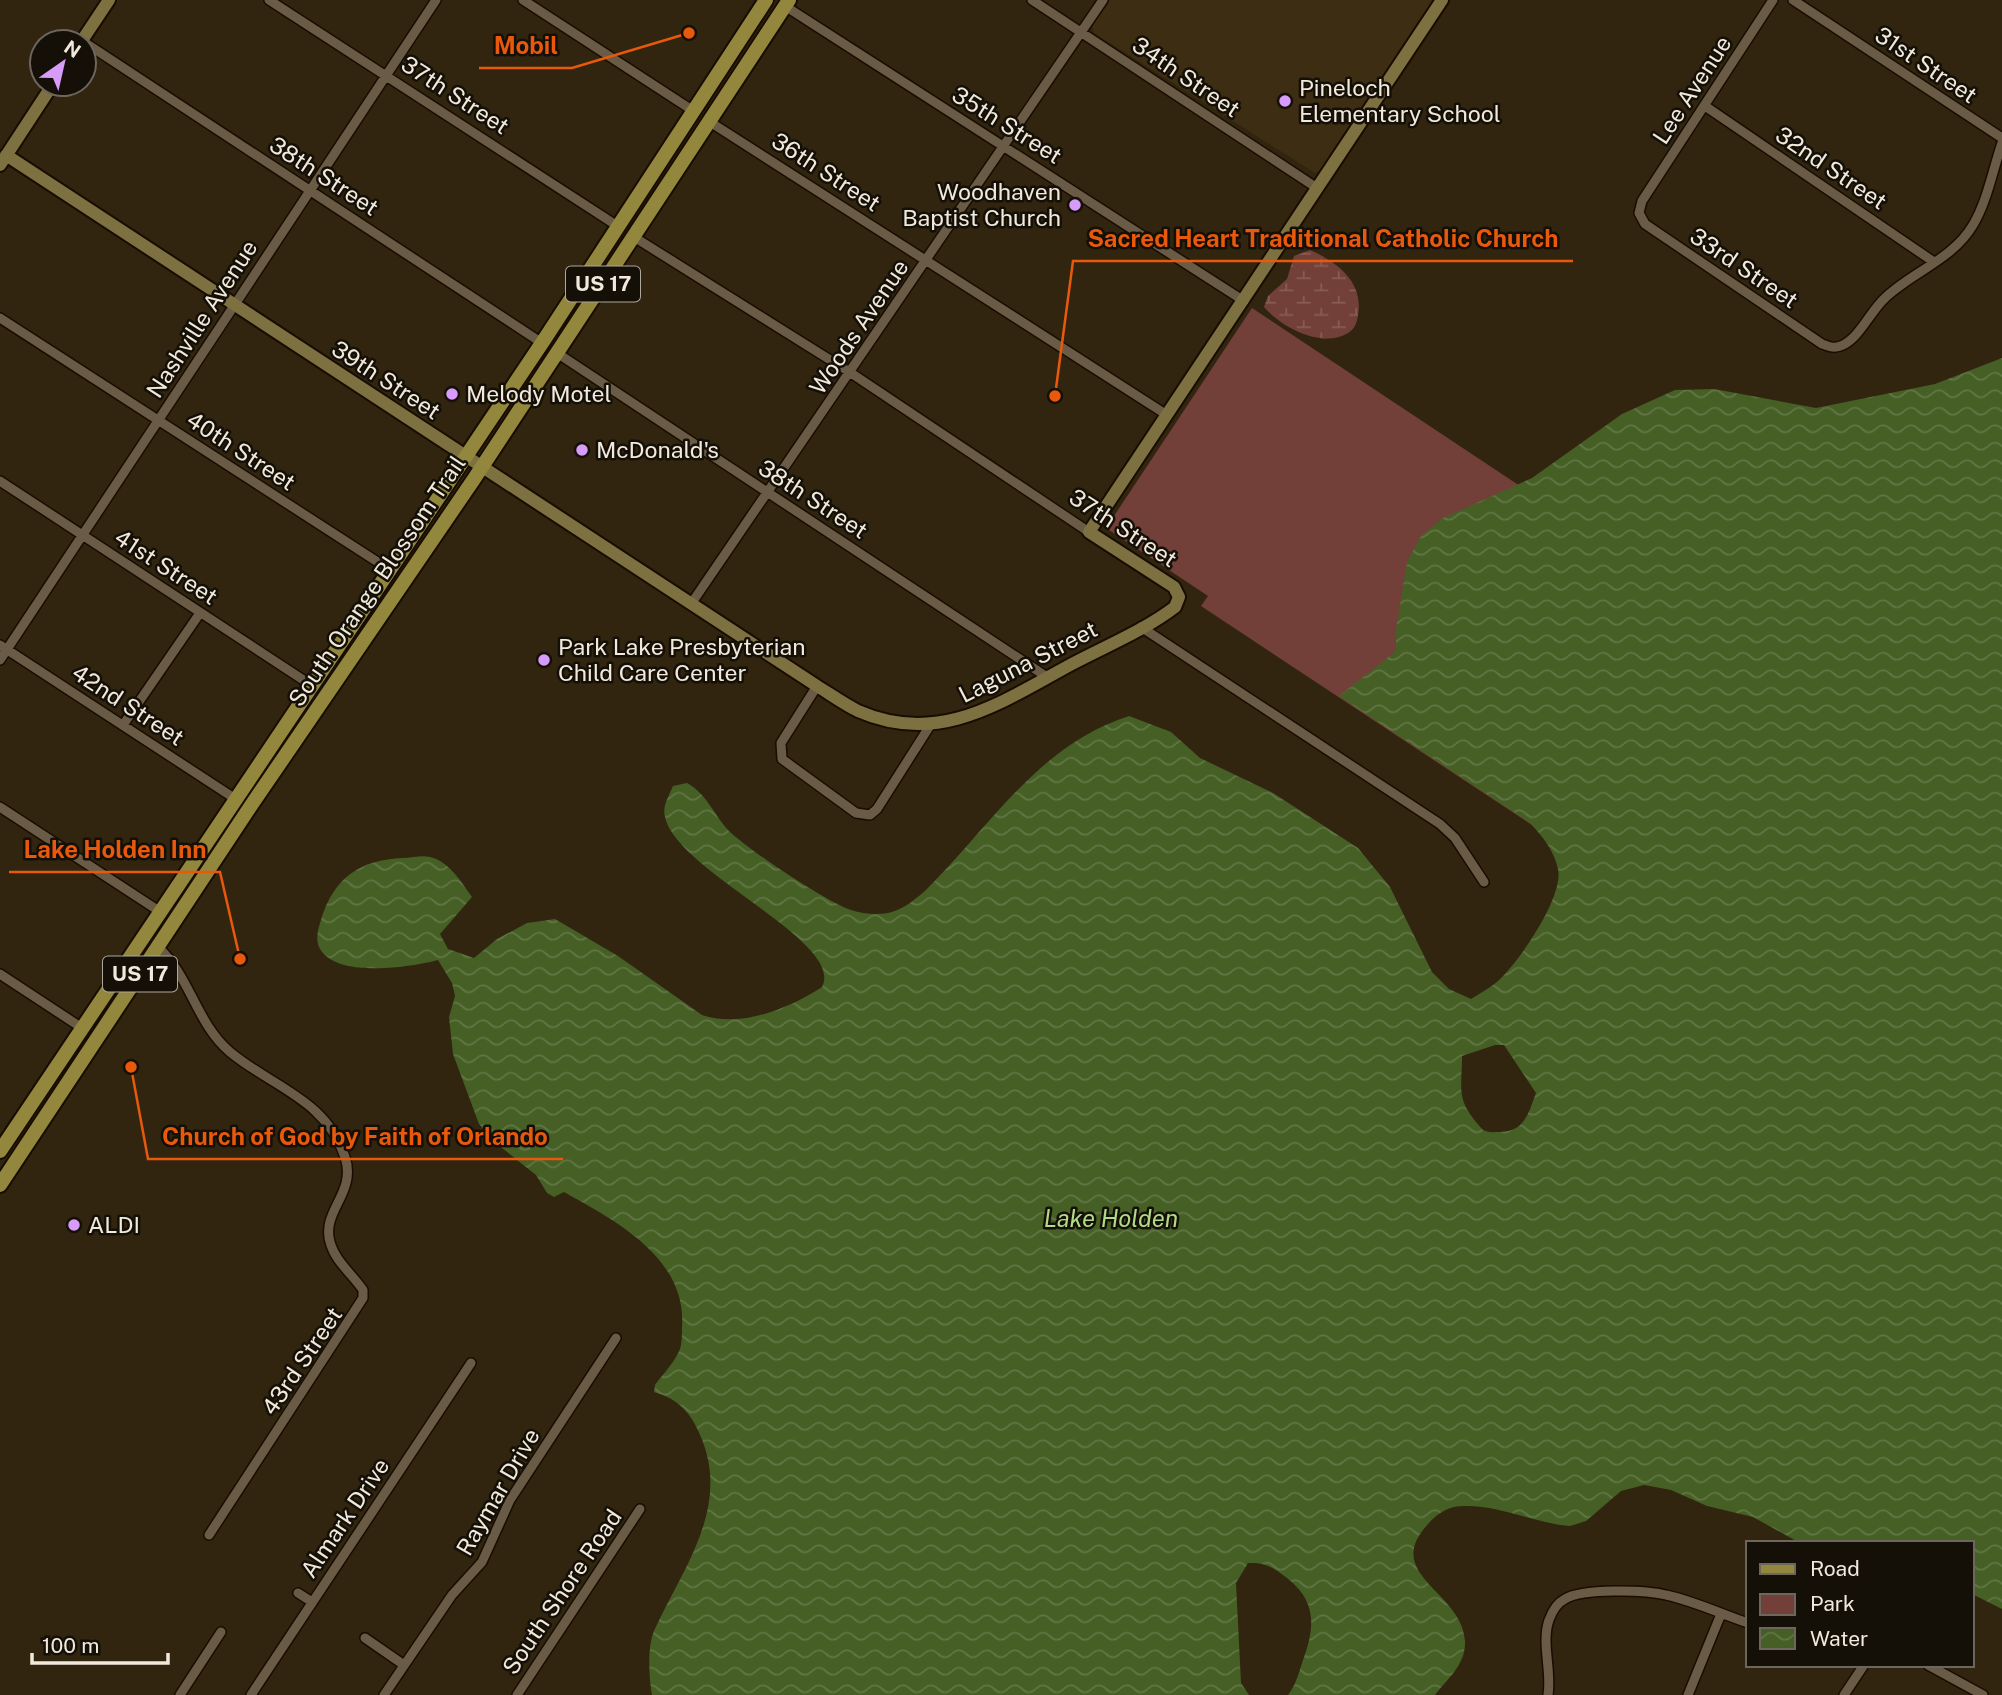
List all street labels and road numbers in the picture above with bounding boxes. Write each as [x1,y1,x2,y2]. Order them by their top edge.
street label: 31st Street [1870,21,1982,108]
street label: 34th Street [1127,31,1245,122]
street label: Lee Avenue [1647,31,1736,149]
street label: 37th Street [396,50,514,139]
street label: 35th Street [947,80,1067,169]
street label: 32nd Street [1771,121,1892,215]
street label: 36th Street [767,127,885,217]
street label: 38th Street [265,130,384,221]
street label: 33rd Street [1685,222,1803,313]
street label: Nashville Avenue [141,235,263,403]
street label: Woods Avenue [804,254,914,399]
road number: US 17 [566,266,640,302]
street label: 39th Street [327,335,445,425]
street label: 40th Street [182,406,300,496]
street label: South Orange Blossom Trail [282,450,471,711]
street label: 38th Street [754,453,873,544]
street label: 37th Street [1064,483,1182,572]
street label: 41st Street [110,523,223,610]
street label: Laguna Street [954,615,1102,708]
street label: 42nd Street [67,658,189,751]
road number: US 17 [103,956,177,992]
street label: 43rd Street [256,1302,348,1420]
street label: Raymar Drive [450,1423,545,1560]
street label: Almark Drive [295,1453,394,1583]
street label: South Shore Road [496,1504,627,1679]

